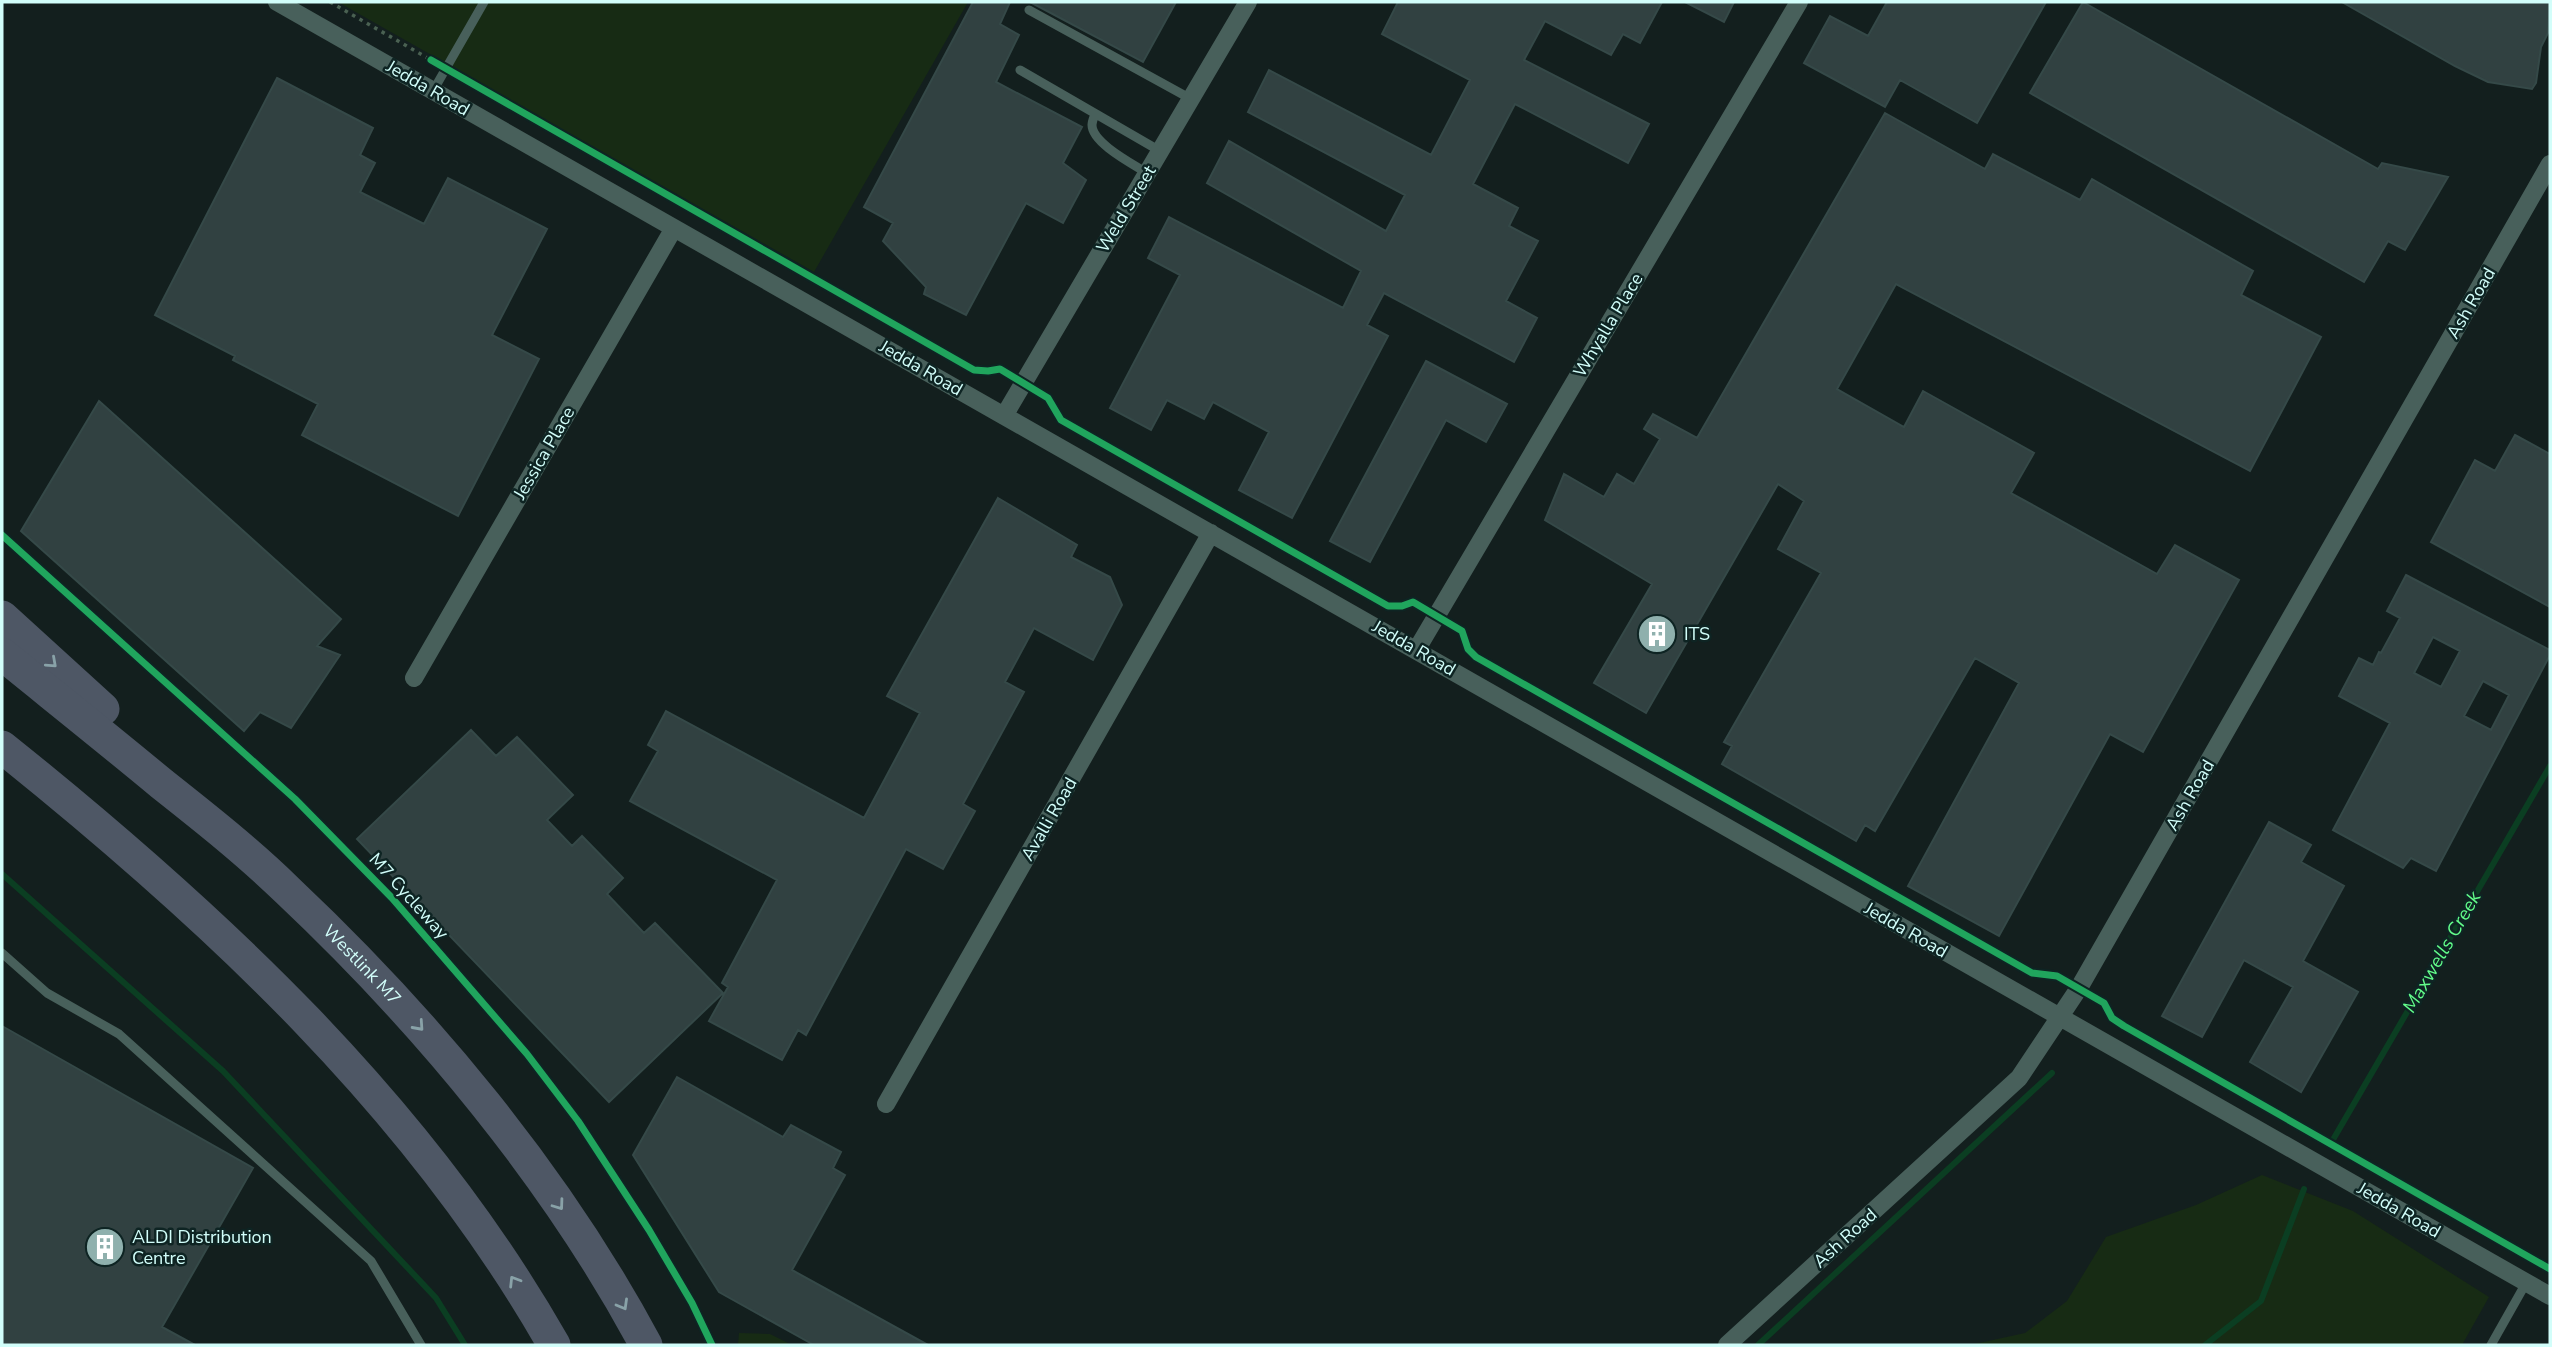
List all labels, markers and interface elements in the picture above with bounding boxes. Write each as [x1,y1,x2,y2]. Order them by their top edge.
street label: Jedda Road [381,54,474,122]
street label: Weld Street [1091,160,1162,257]
street label: Ash Road [2441,263,2501,343]
street label: Whyalla Place [1567,269,1649,381]
street label: Jedda Road [874,334,967,402]
street label: Jessica Place [507,402,580,505]
building icon: ITS [1636,613,1678,655]
street label: Jedda Road [1367,614,1460,682]
place label: ITS [1684,622,1710,646]
one-way arrow [44,655,57,667]
street label: Ash Road [2160,755,2220,835]
street label: Avalli Road [1015,773,1083,865]
street label: M7 Cycleway [364,848,455,945]
water label: Maxwells Creek [2397,886,2488,1018]
street label: Jedda Road [1859,896,1952,964]
street label: Westlink M7 [318,919,406,1010]
one-way arrow [411,1018,423,1031]
street label: Jedda Road [2352,1176,2445,1244]
one-way arrow [551,1197,563,1210]
street label: Ash Road [1808,1203,1882,1273]
place label: ALDI Distribution Centre [132,1225,272,1270]
building icon: ALDI Distribution Centre [84,1226,126,1268]
one-way arrow [509,1276,522,1289]
one-way arrow [615,1298,628,1310]

